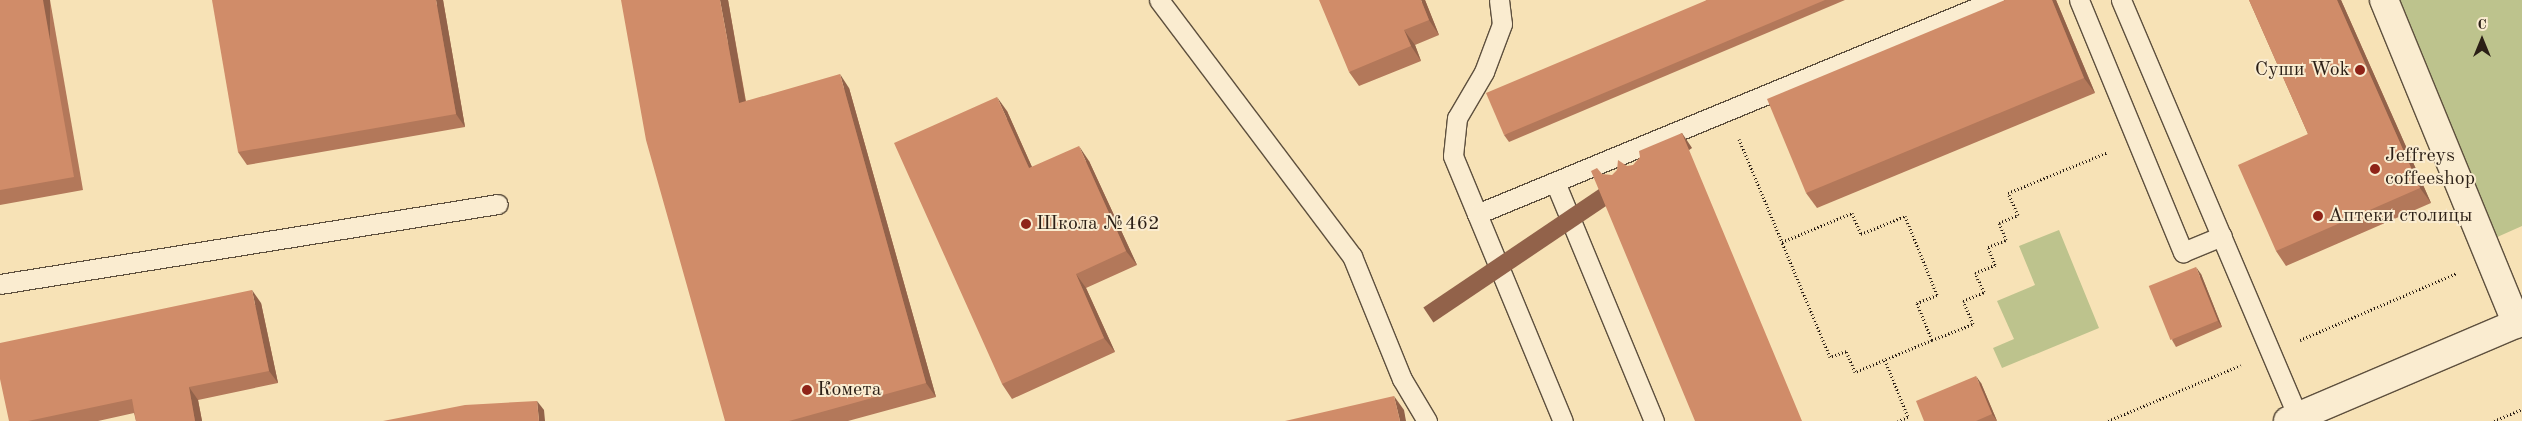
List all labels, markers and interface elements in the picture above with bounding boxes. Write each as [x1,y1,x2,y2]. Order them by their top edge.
north arrow [2457,15,2507,65]
text: С [2477,18,2487,32]
place label: Суши Wok [2255,58,2350,82]
marker: Суши Wok [2354,64,2366,76]
place label: Jeffreys coffeeshop [2385,145,2475,192]
marker: Jeffreys coffeeshop [2369,163,2381,175]
place label: Аптеки столицы [2328,204,2472,228]
marker: Аптеки столицы [2312,210,2324,222]
place label: Школа №462 [1036,212,1160,236]
marker: Школа №462 [1020,218,1032,230]
place label: Комета [817,378,882,402]
marker: Комета [801,384,813,396]

